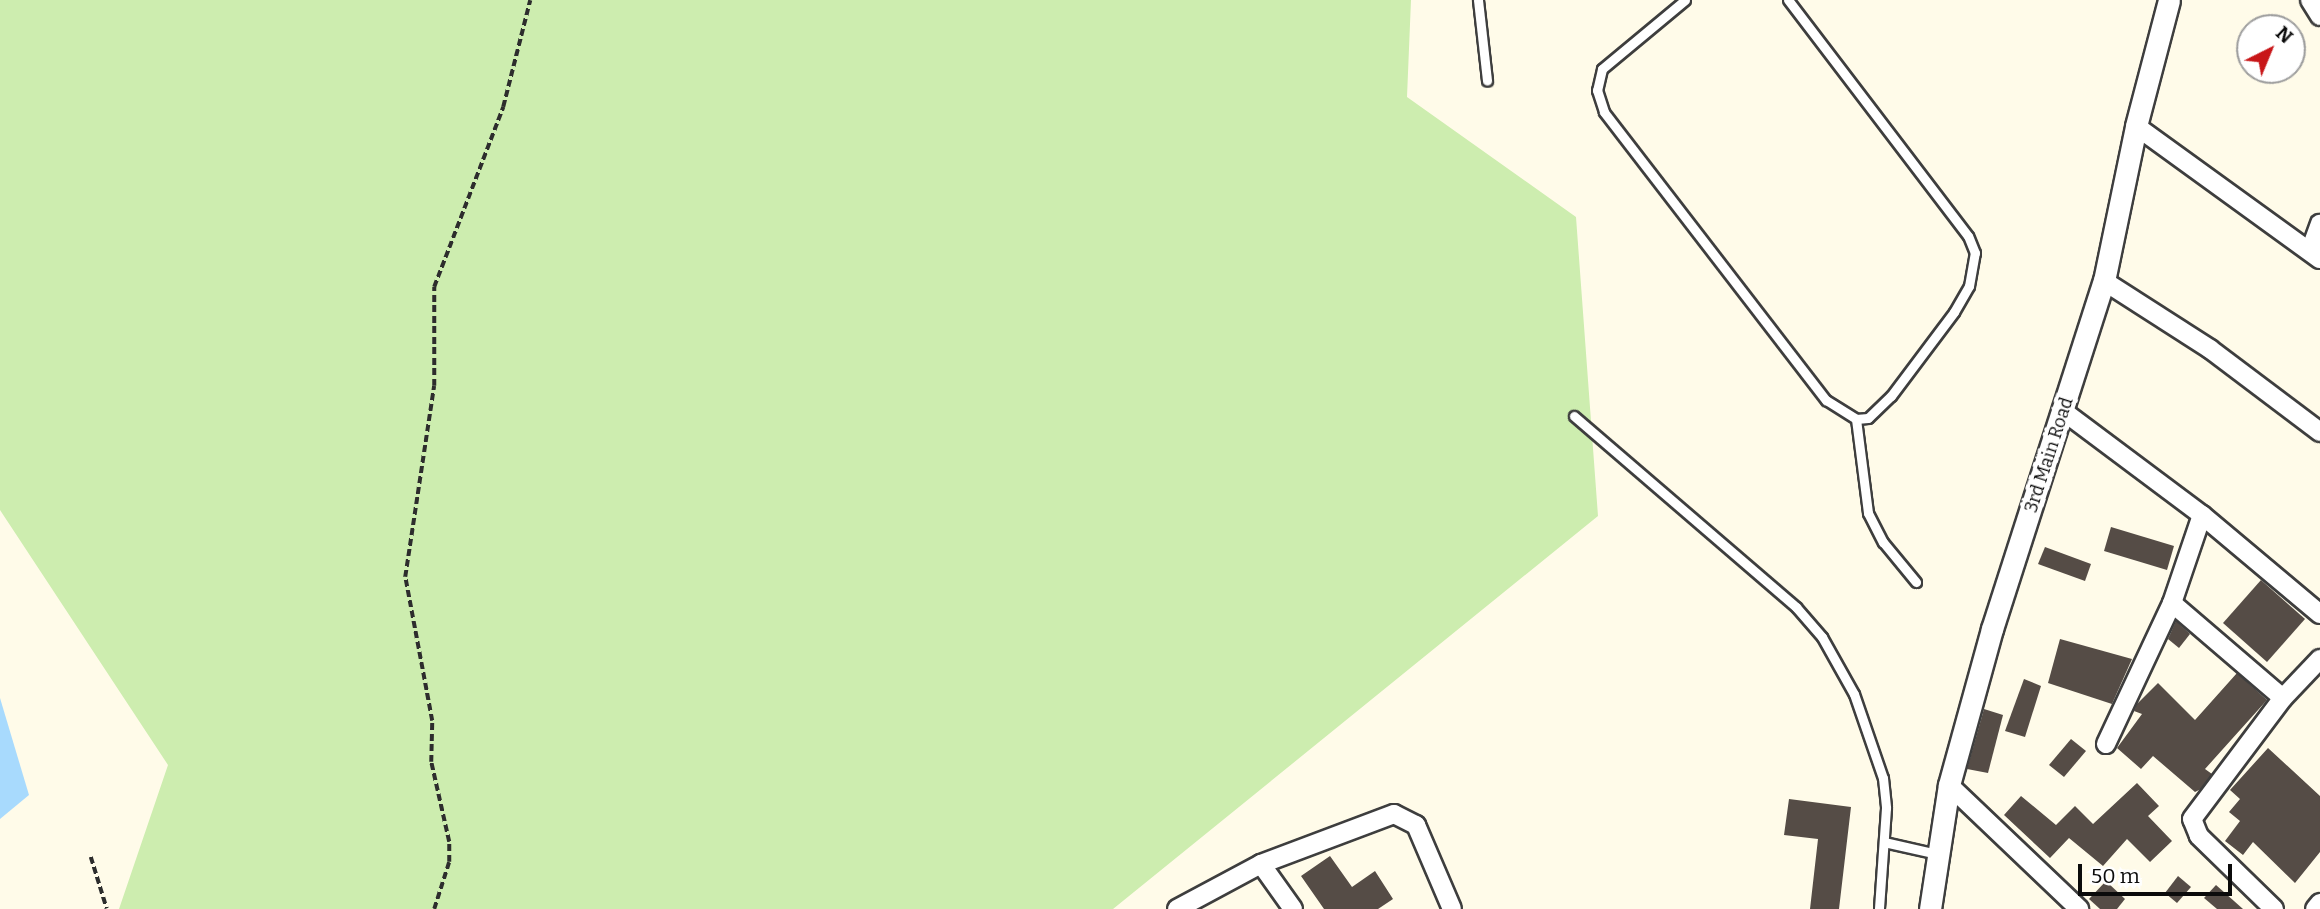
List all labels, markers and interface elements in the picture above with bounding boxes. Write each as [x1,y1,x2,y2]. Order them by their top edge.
north arrow [2236,14,2306,84]
text: N [2271,21,2298,48]
street label: 3rd Main Road [2020,395,2078,515]
scale bar [2082,850,2236,894]
text: 50 m [2091,863,2140,889]

